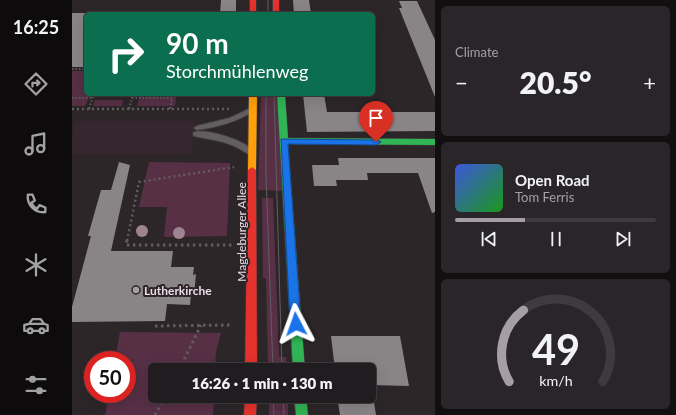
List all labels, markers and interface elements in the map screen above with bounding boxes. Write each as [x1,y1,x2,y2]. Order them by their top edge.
text: 16:25 [13,16,59,38]
text: 90 m [166,26,229,60]
icon: right [100,28,152,80]
text: Climate [455,44,498,60]
text: Storchmühlenweg [166,60,308,82]
text: 20.5° [520,64,591,100]
text: − [455,69,468,96]
text: + [643,69,656,96]
icon: directions [22,70,50,98]
pin [359,101,393,142]
icon: arrive [365,107,387,129]
icon: music [22,130,50,158]
text: Open Road [515,171,590,189]
street label: Magdeburger Allee [234,182,249,282]
text: Tom Ferris [515,189,574,205]
icon: phone [22,190,50,218]
icon: previous [478,228,500,250]
icon: pause [545,228,567,250]
icon: next [612,228,634,250]
icon: climate [22,251,50,279]
place label: Lutherkirche [144,283,212,298]
marker: Lutherkirche [131,285,141,295]
position arrow [275,303,317,345]
icon: car [22,311,50,339]
text: 49 [531,324,580,374]
speed limit sign: 50 [84,351,136,403]
icon: filters [22,371,50,399]
text: km/h [539,371,572,388]
text: 16:26 · 1 min · 130 m [191,374,333,392]

